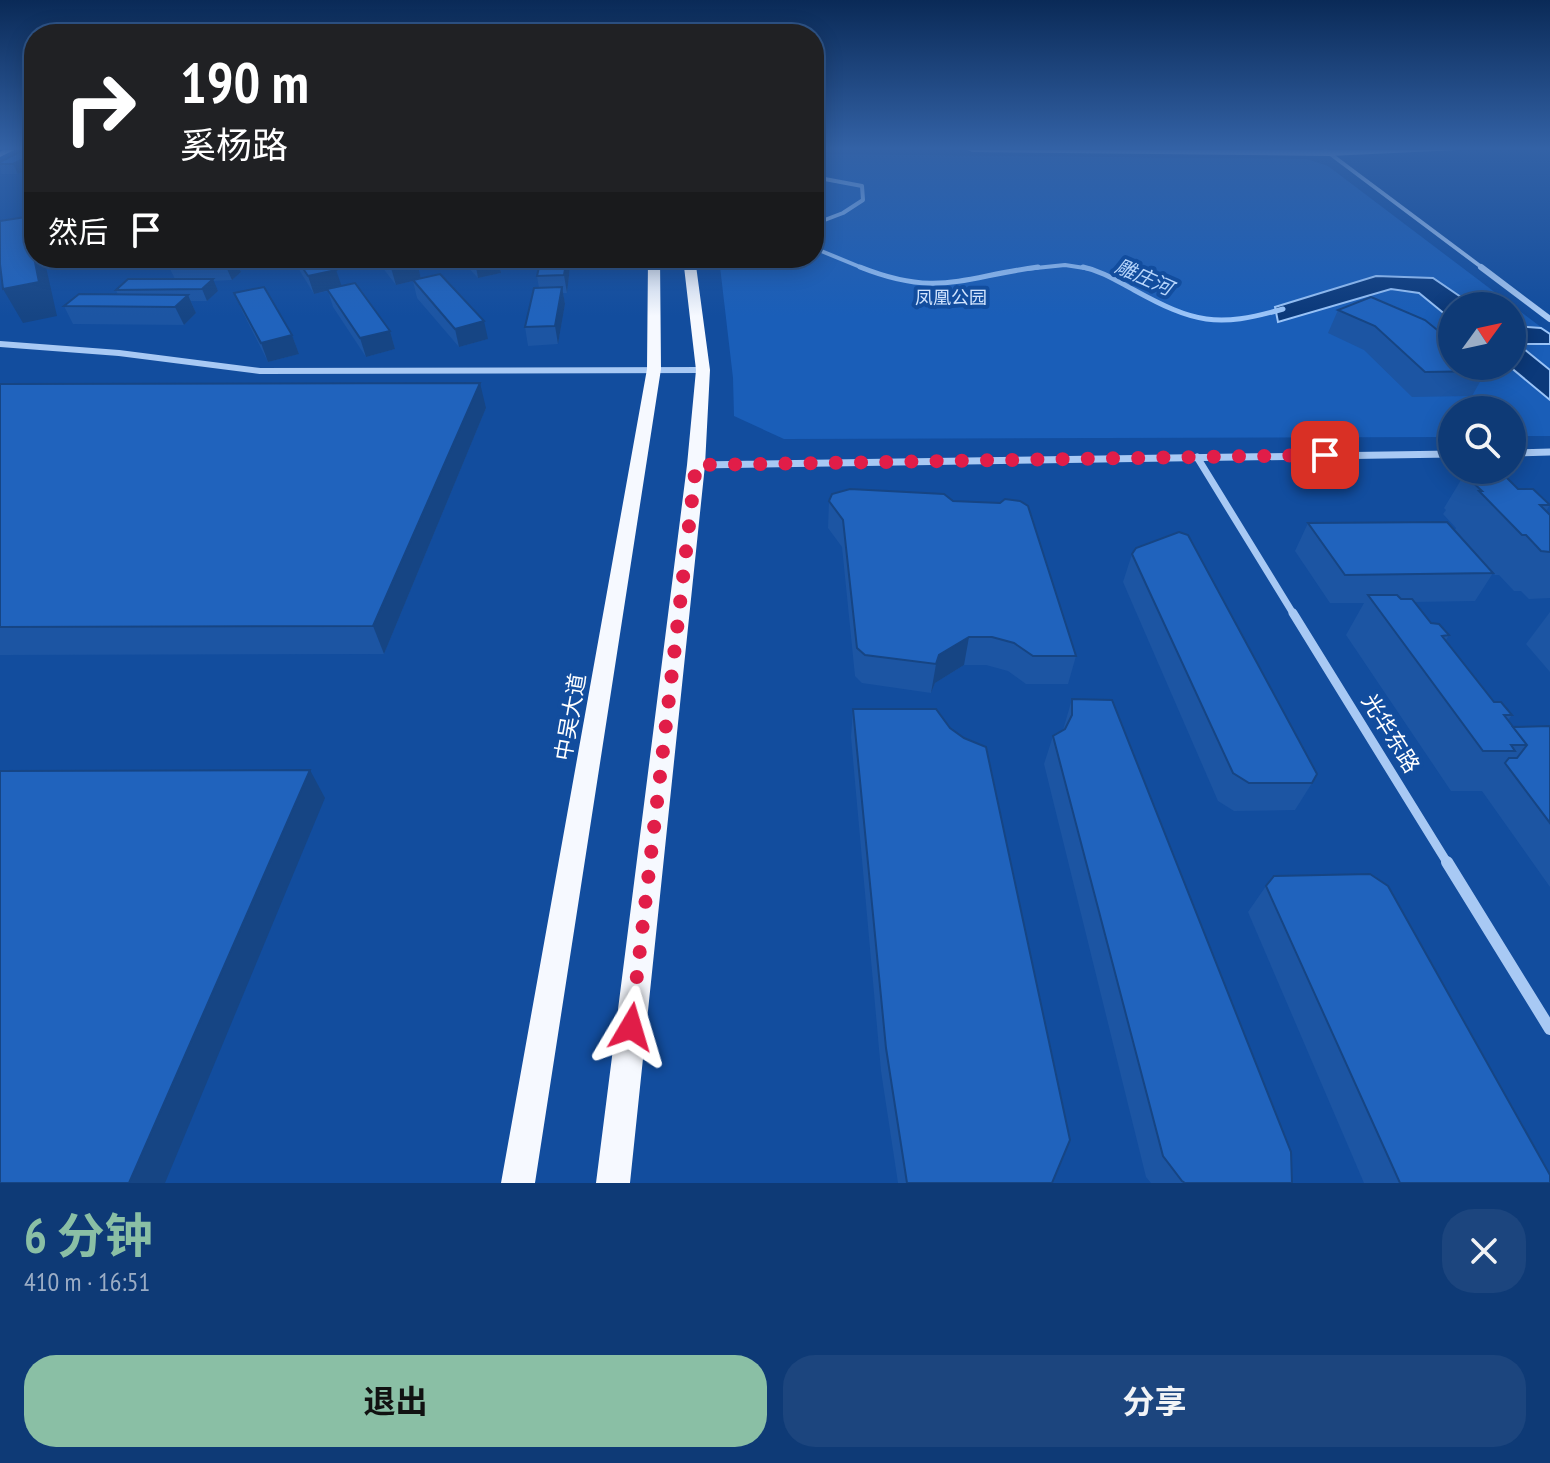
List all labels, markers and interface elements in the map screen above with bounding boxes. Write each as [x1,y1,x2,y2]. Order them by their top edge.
text: 190 m [180,46,309,118]
icon: right [48,56,152,160]
text: 奚杨路 [180,121,288,168]
icon: arrive [124,208,168,252]
text: 然后 [48,212,108,251]
water label: 雕庄河 [1111,253,1180,303]
park label: 凤凰公园 [915,286,987,309]
north arrow [1438,292,1526,380]
map controls [1438,292,1526,484]
button: search [1438,396,1526,484]
pin [1291,421,1359,489]
icon: arrive [1303,433,1347,477]
street label: 中吴大道 [549,671,591,763]
street label: 光华东路 [1356,688,1426,778]
position arrow [589,985,673,1069]
text: 6 分钟 [24,1204,153,1266]
button: close [1442,1209,1526,1293]
text: 410 m · 16:51 [24,1265,150,1298]
button: 退出 [24,1355,767,1447]
button: 分享 [783,1355,1526,1447]

